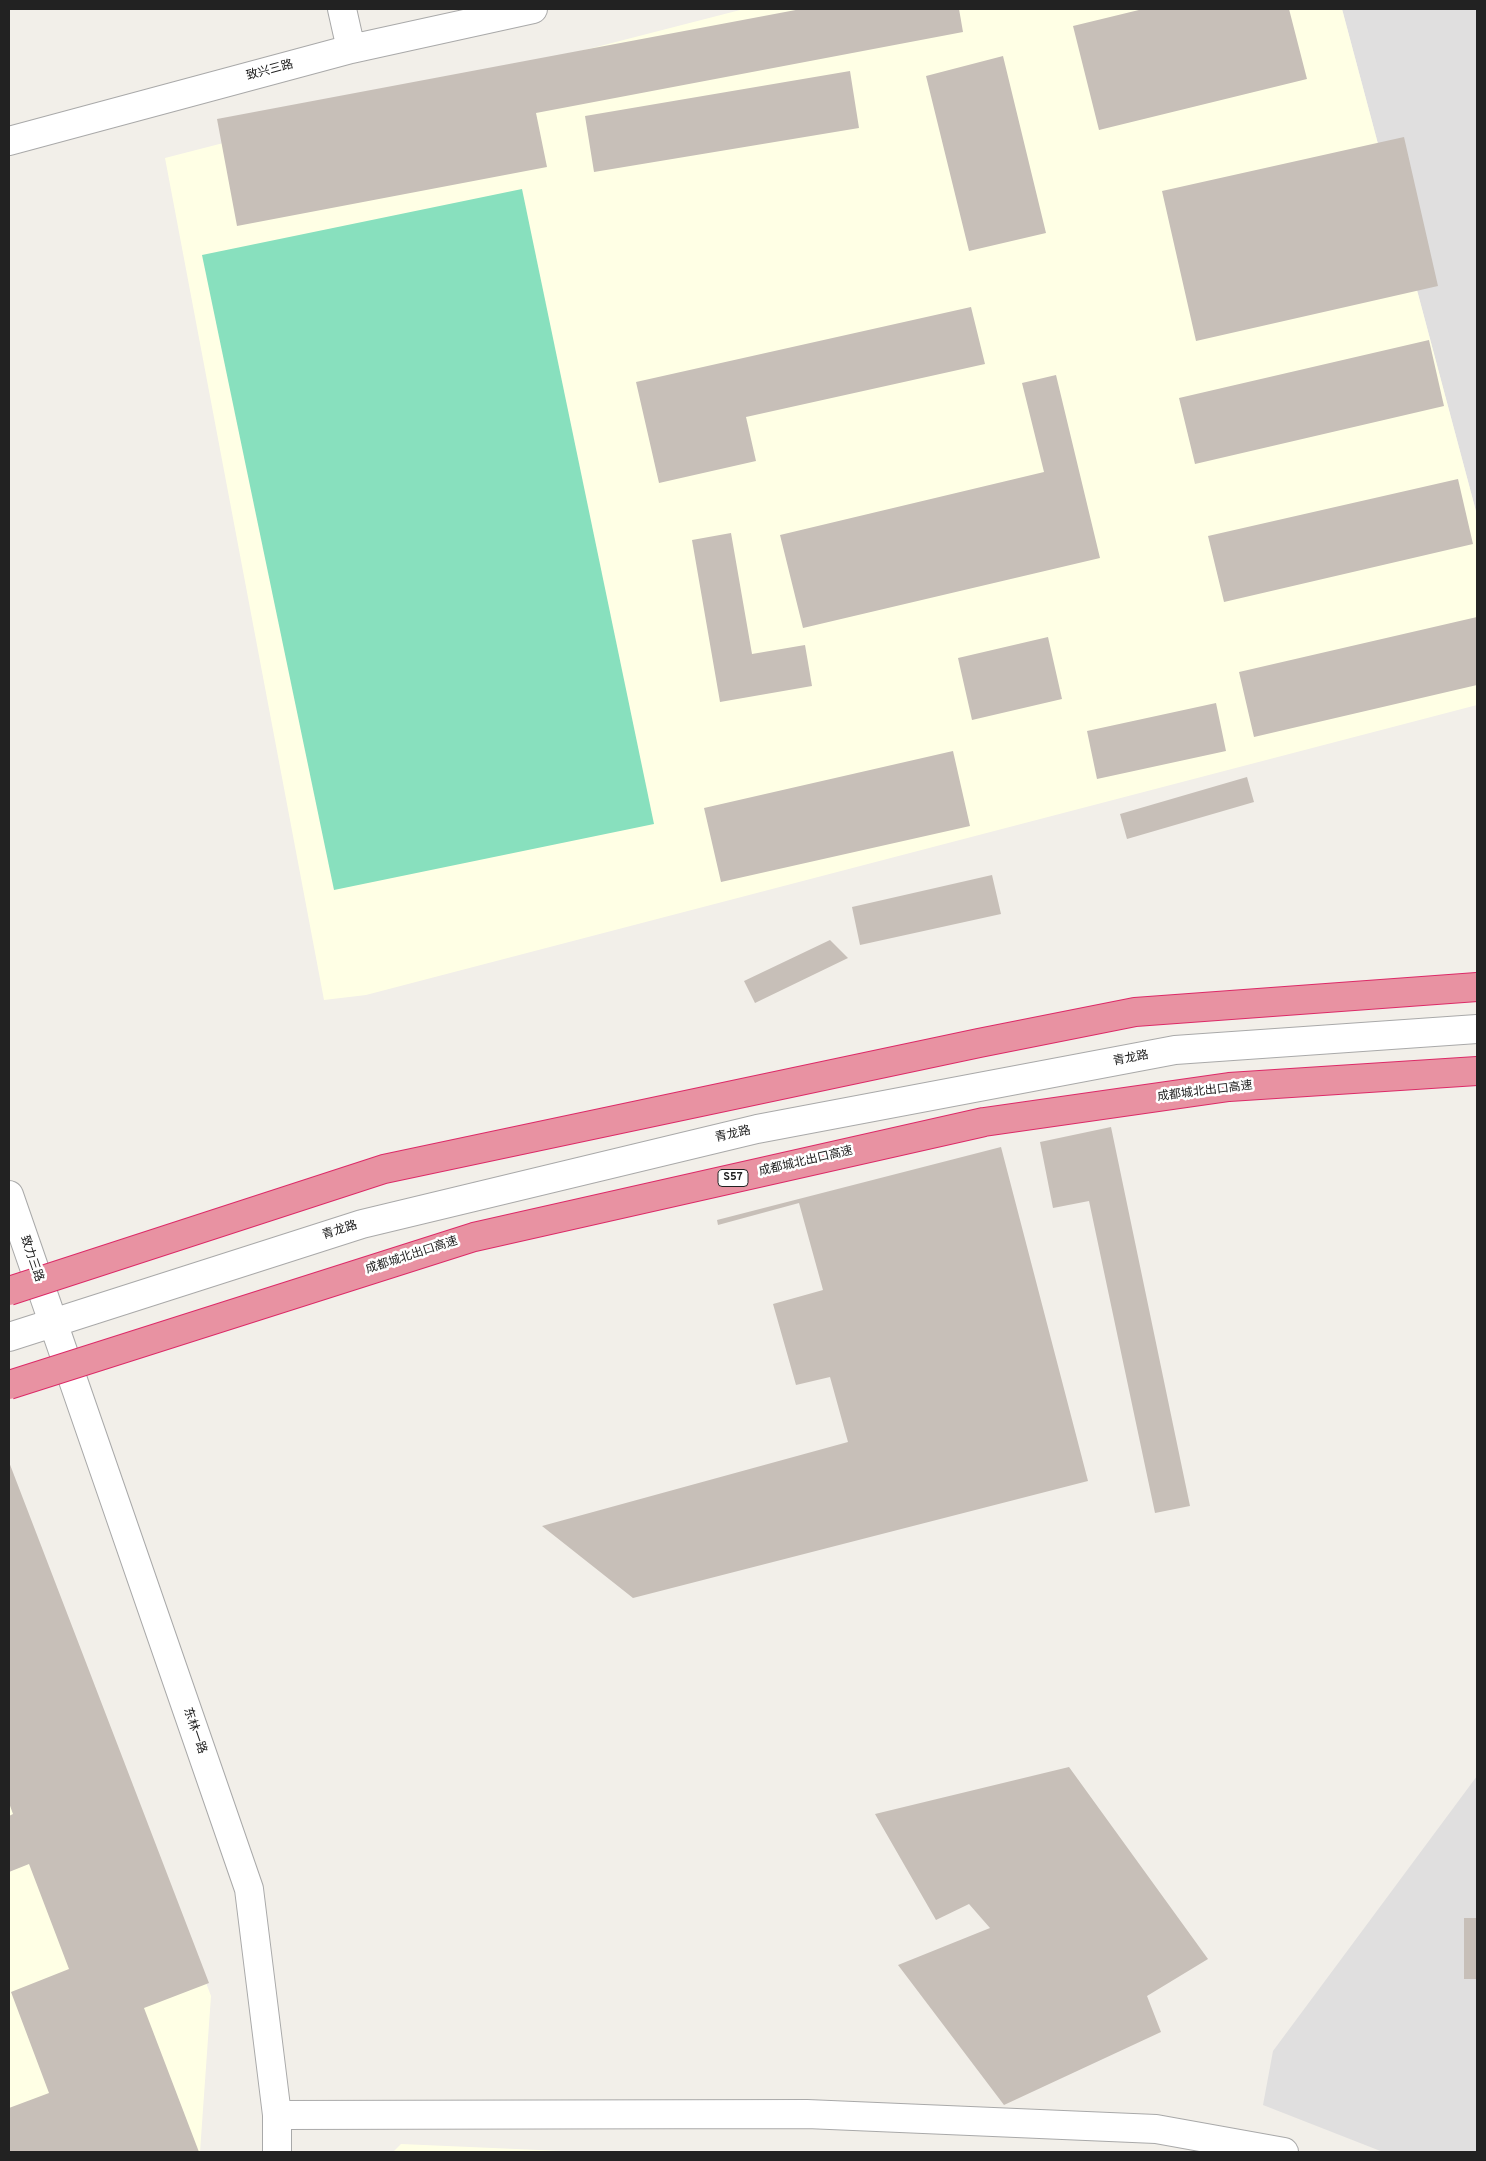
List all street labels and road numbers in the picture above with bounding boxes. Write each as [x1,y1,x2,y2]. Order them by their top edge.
street label: 致兴三路 [245,58,295,84]
street label: 青龙路 [1112,1048,1150,1070]
street label: 成都城北出口高速 [1156,1079,1254,1105]
street label: 青龙路 [714,1124,752,1146]
street label: 成都城北出口高速 [758,1144,854,1180]
road number: S57 [718,1170,748,1186]
street label: 青龙路 [321,1219,359,1243]
street label: 致力三路 [16,1234,46,1284]
street label: 成都城北出口高速 [364,1234,460,1278]
street label: 东林一路 [179,1706,209,1756]

